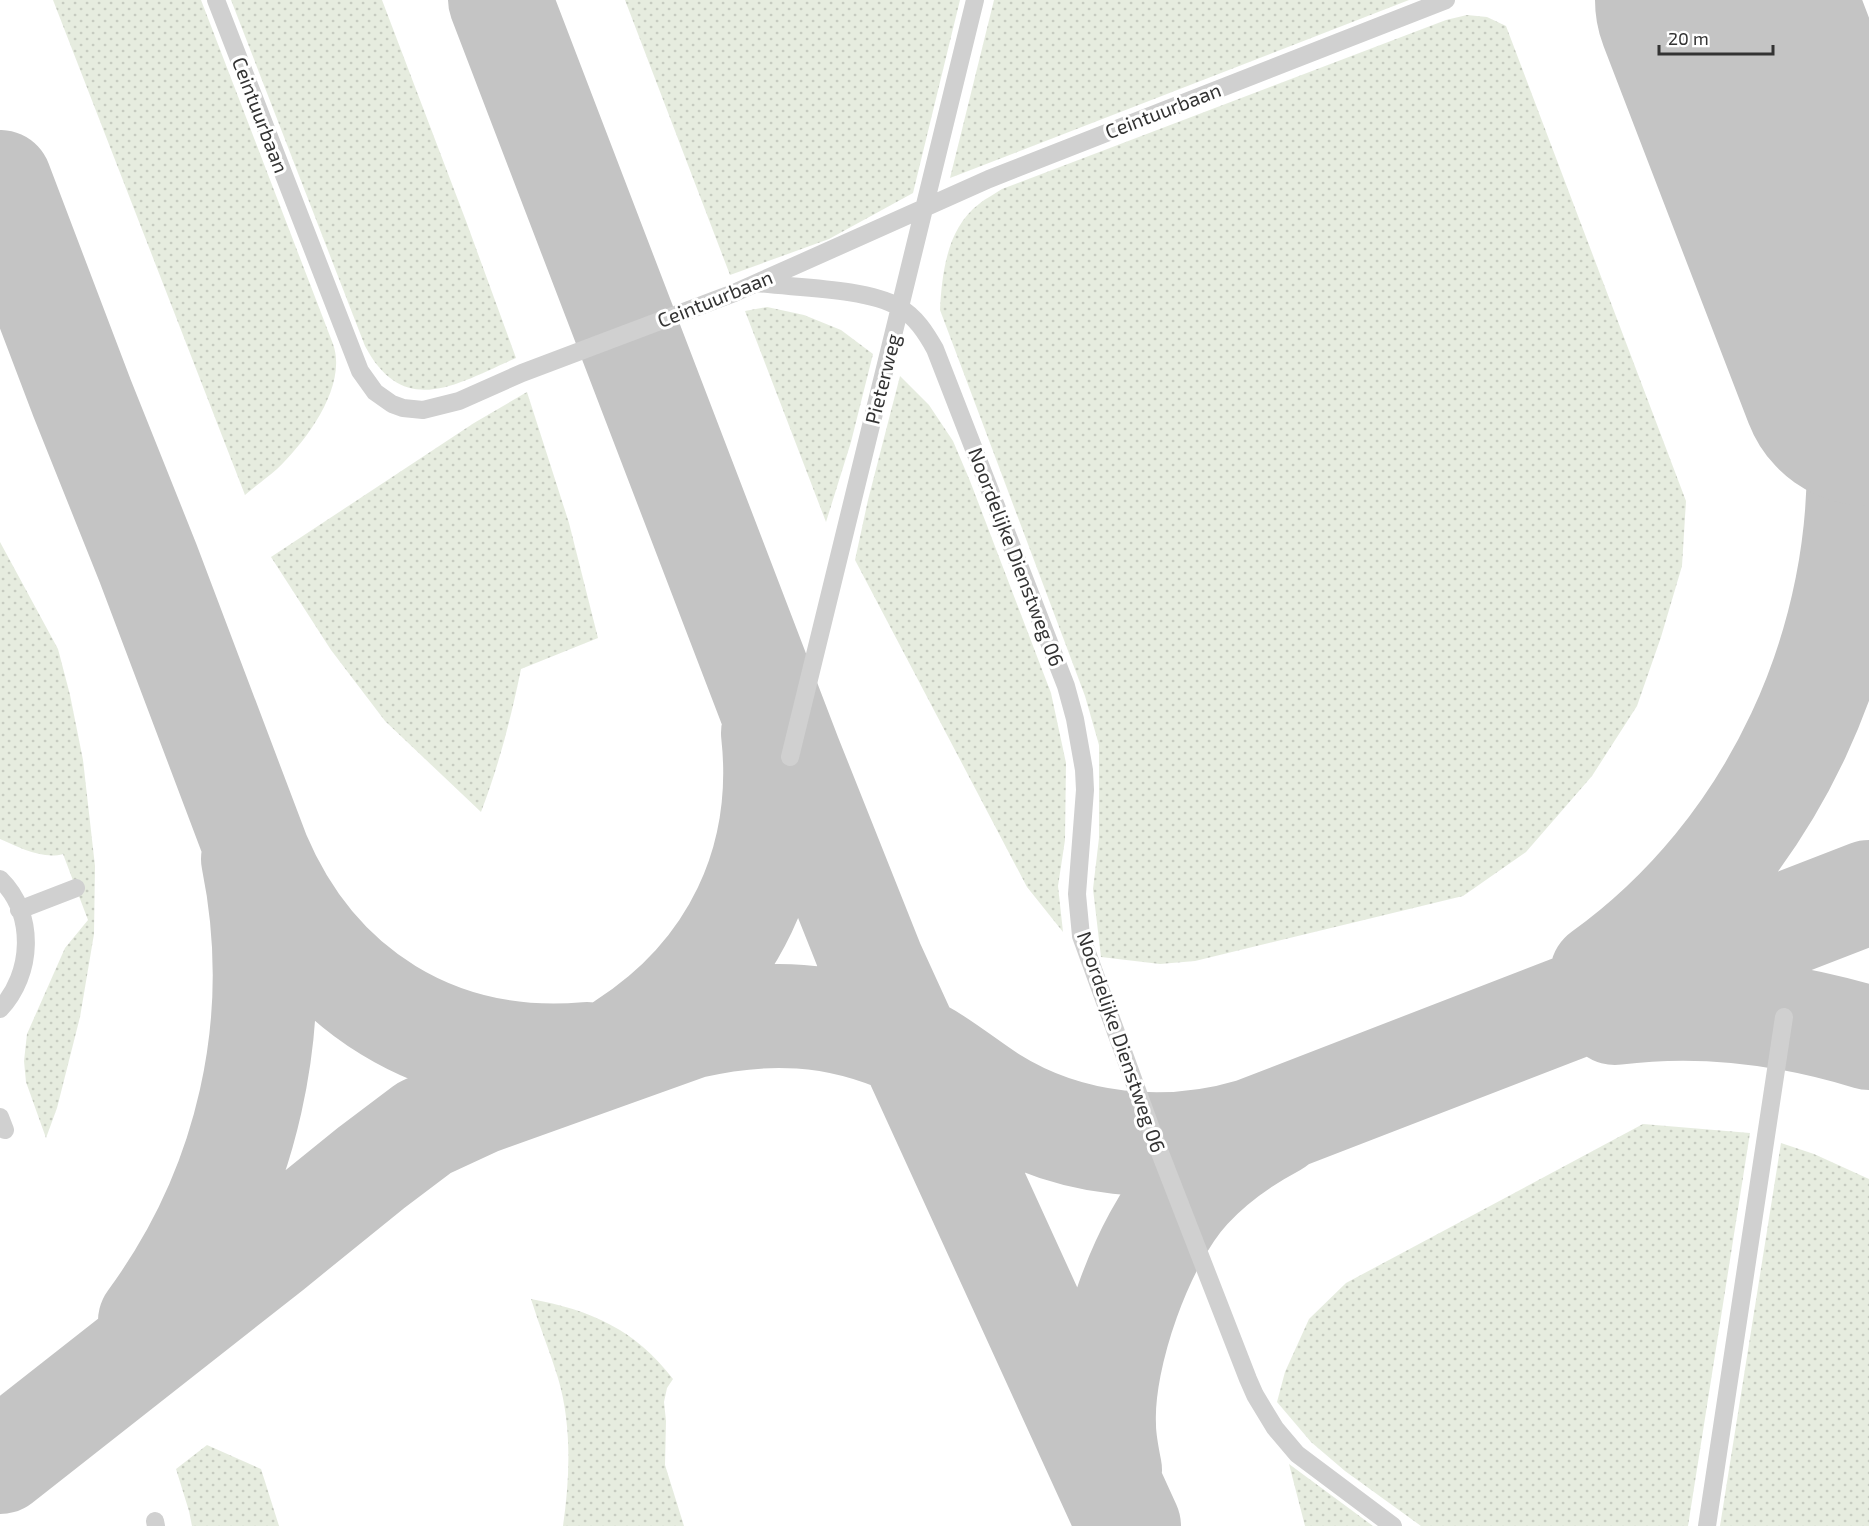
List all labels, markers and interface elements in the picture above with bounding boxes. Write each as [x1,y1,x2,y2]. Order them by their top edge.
scale bar [1659,18,1773,56]
text: 20 m [1668,27,1709,49]
street label: Ceintuurbaan [228,53,294,176]
street label: Ceintuurbaan [1101,77,1224,143]
street label: Ceintuurbaan [654,264,776,332]
street label: Pieterweg [859,331,905,426]
street label: Noordelijke Dienstweg 06 [964,444,1070,669]
street label: Noordelijke Dienstweg 06 [1073,928,1171,1155]

